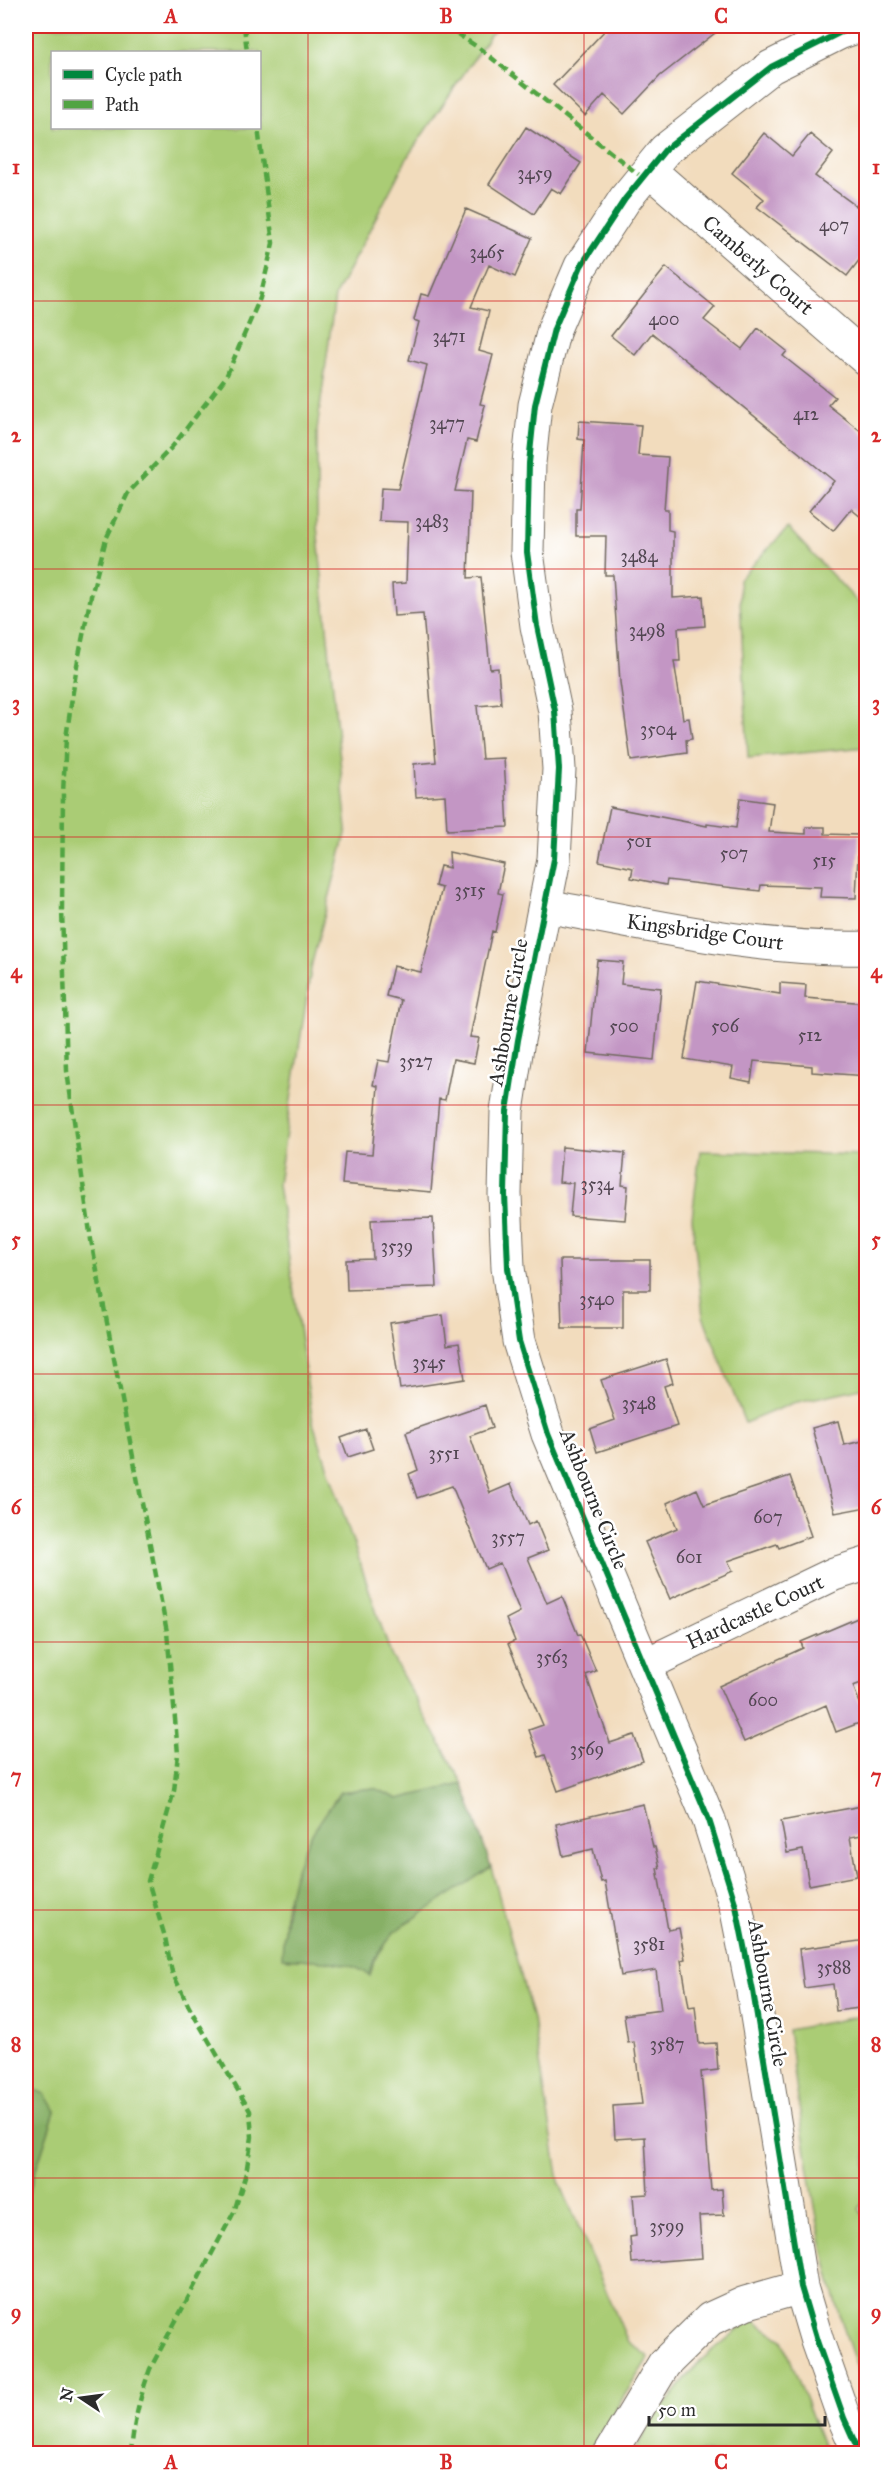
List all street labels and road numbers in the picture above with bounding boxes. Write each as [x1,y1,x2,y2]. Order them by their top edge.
street label: Camberly Court [697,210,819,321]
street label: Kingsbridge Court [625,908,786,956]
street label: Ashbourne Circle [482,936,534,1089]
street label: Ashbourne Circle [554,1424,634,1573]
street label: Hardcastle Court [682,1569,828,1655]
street label: Ashbourne Circle [742,1916,794,2069]

